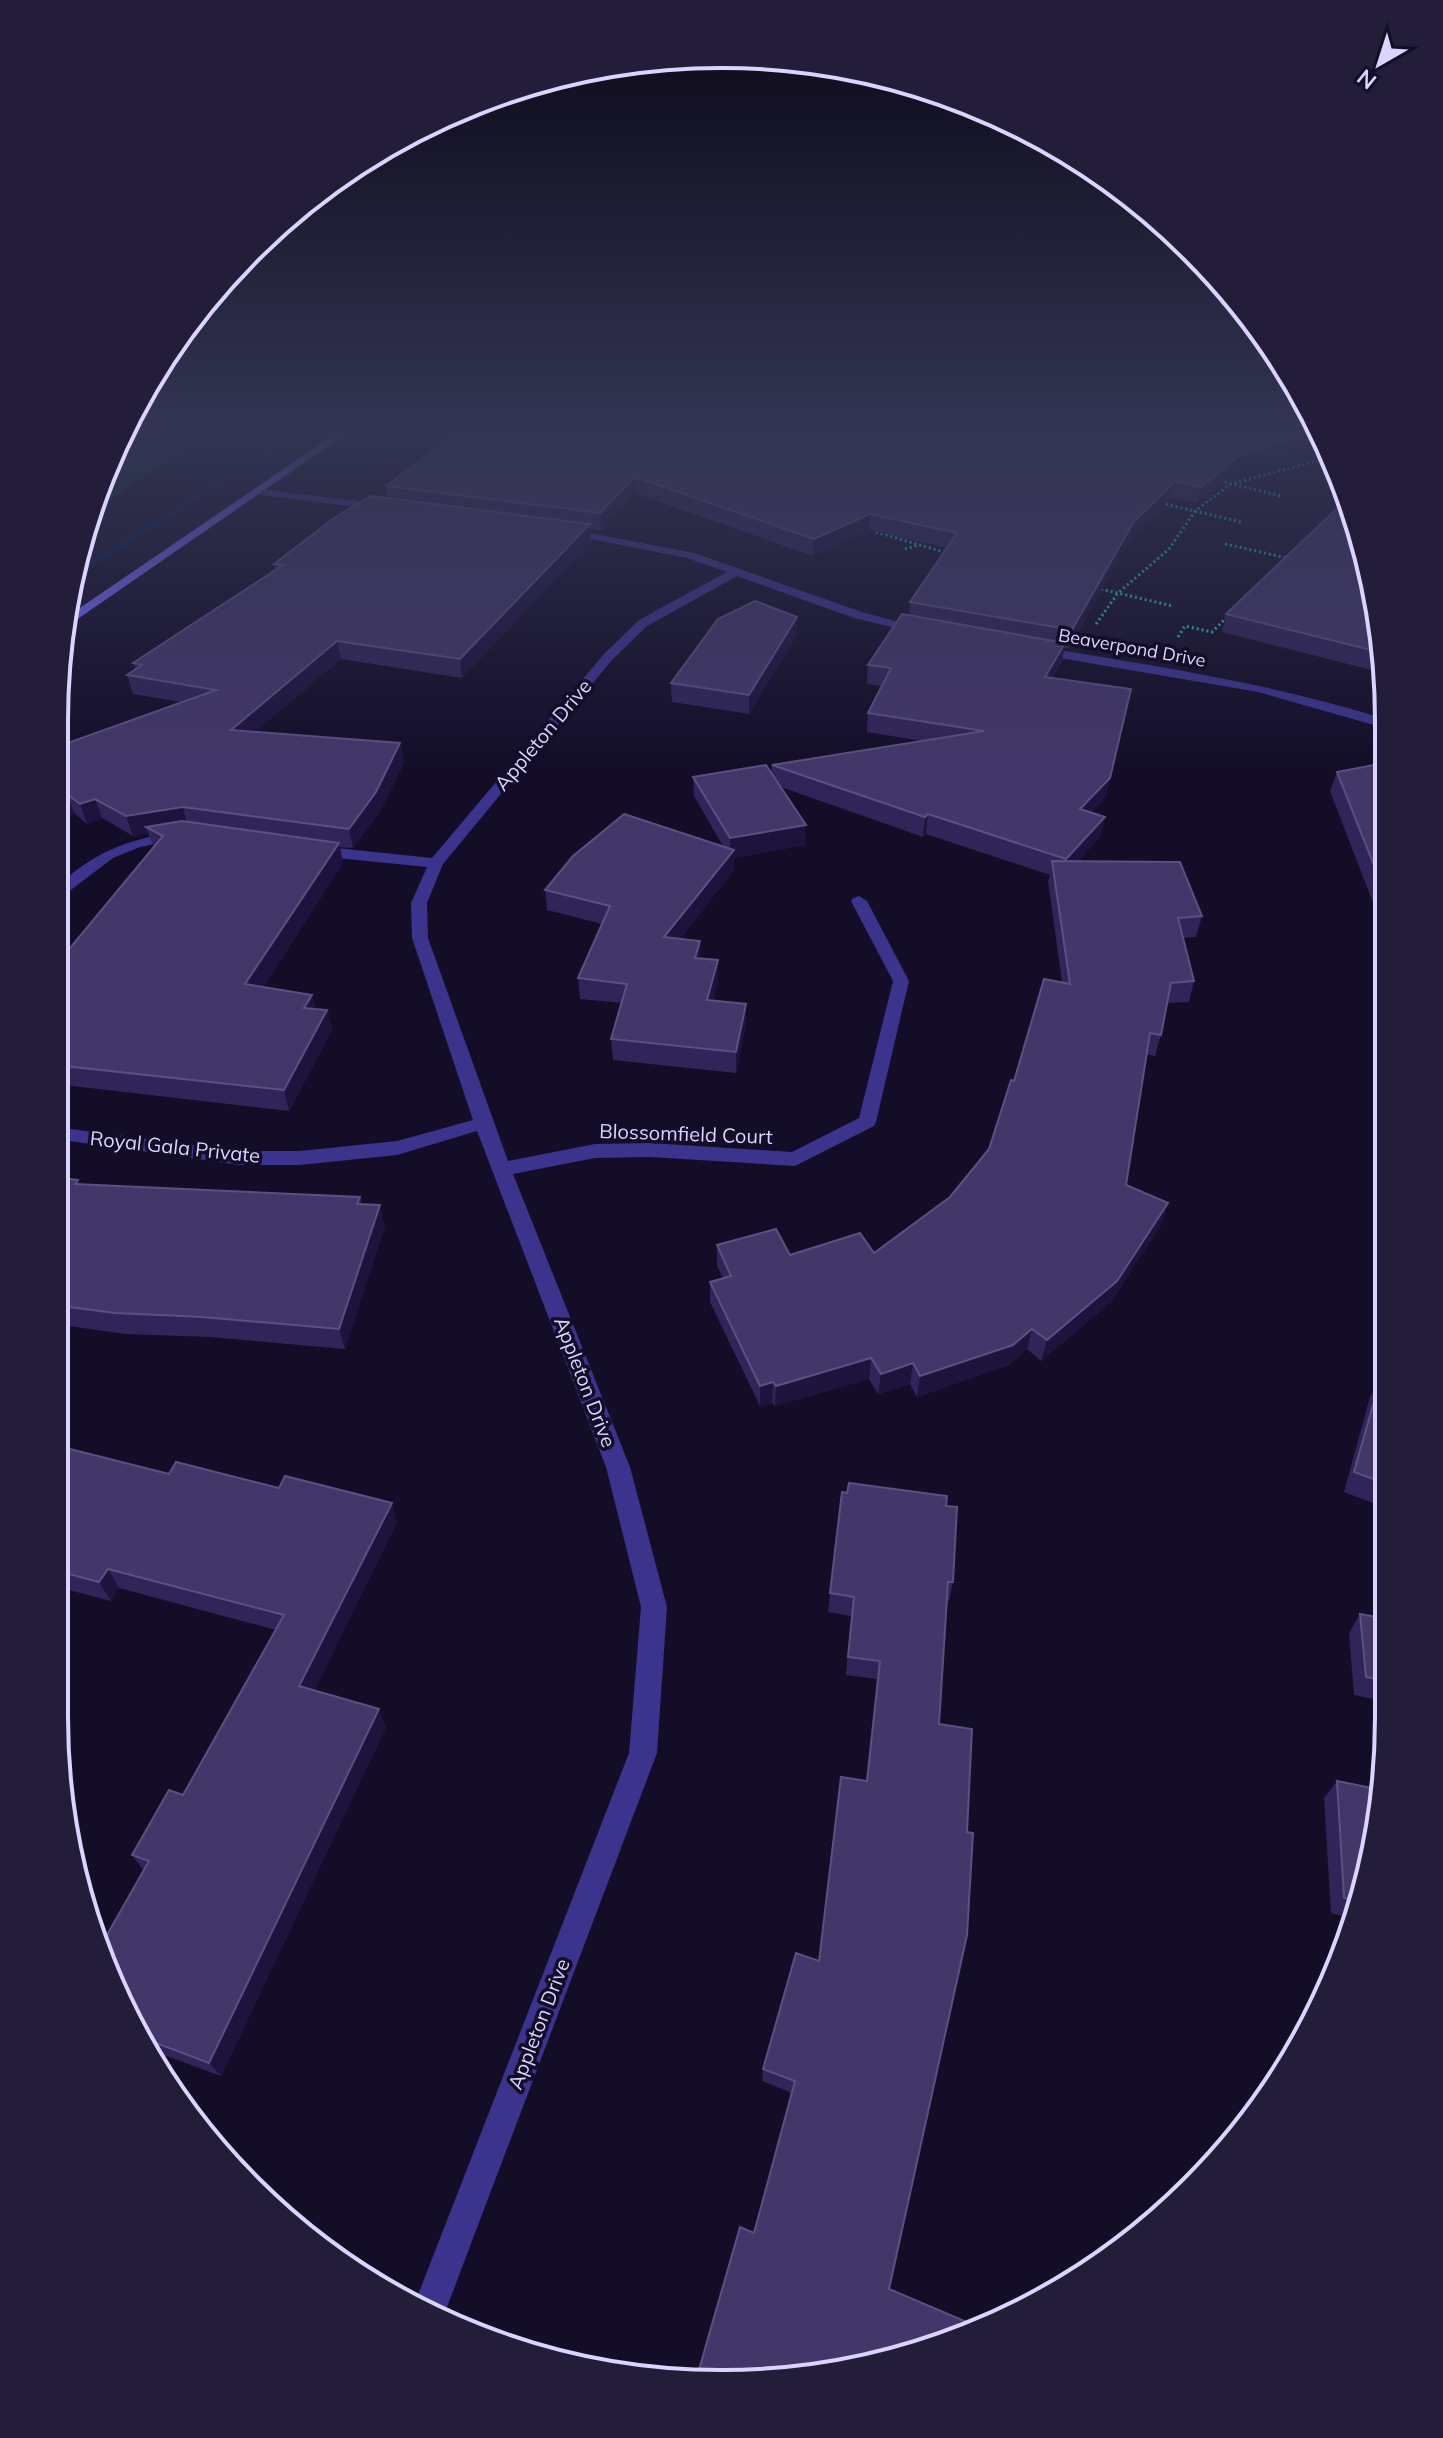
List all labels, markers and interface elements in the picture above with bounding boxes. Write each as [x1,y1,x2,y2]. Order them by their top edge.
north arrow [1339,24,1419,104]
text: N [1351,63,1382,96]
street label: Beaverpond Drive [1057,623,1208,672]
street label: Appleton Drive [489,674,597,796]
street label: Blossomfield Court [599,1118,773,1149]
street label: Royal Gala Private [89,1125,261,1168]
street label: Appleton Drive [549,1313,622,1451]
street label: Appleton Drive [502,1955,575,2093]

